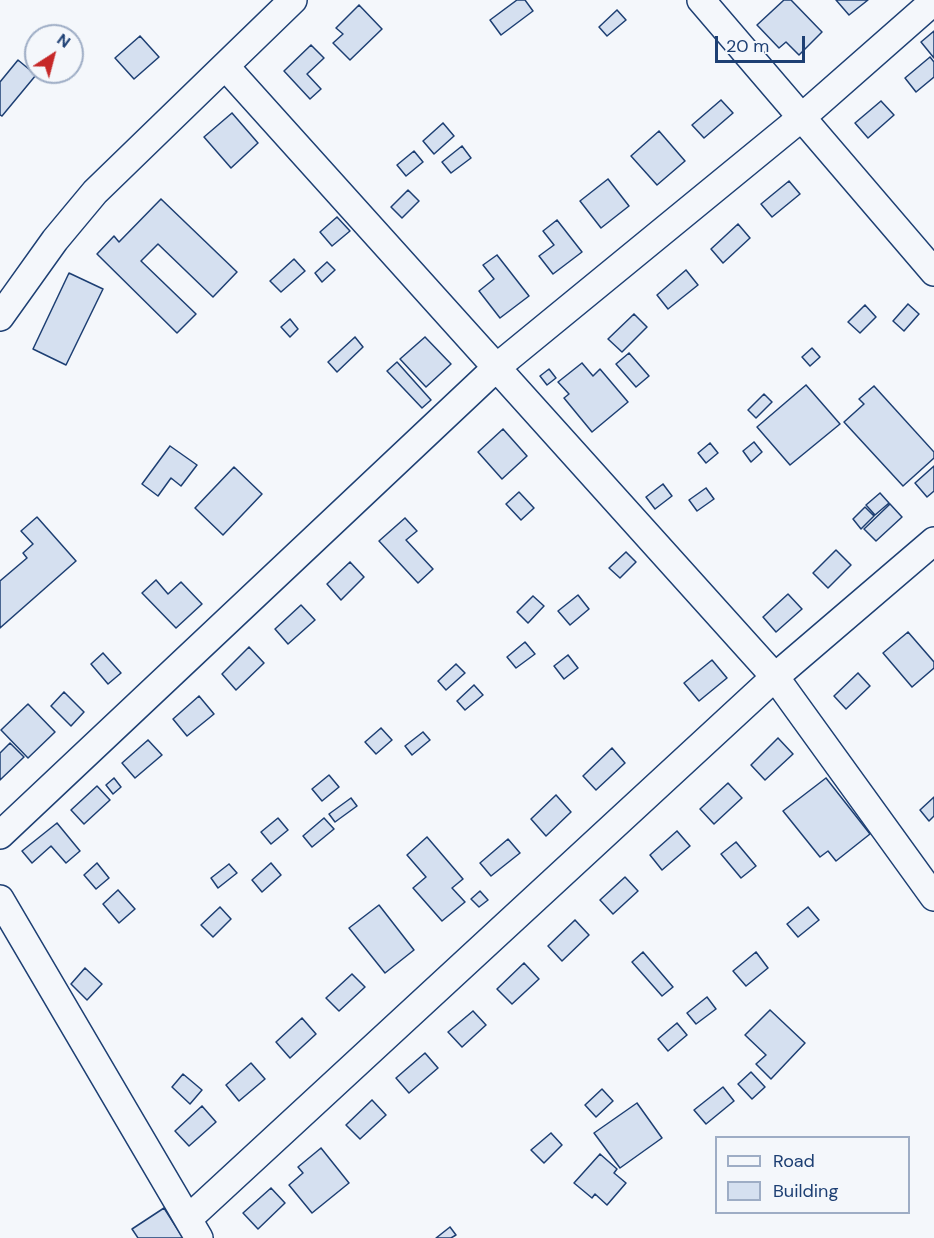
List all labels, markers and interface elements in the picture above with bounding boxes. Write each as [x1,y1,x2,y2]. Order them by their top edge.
north arrow [24,24,84,84]
scale bar [718,24,808,62]
text: N [53,29,75,53]
text: 20 m [726,34,769,58]
legend [715,1136,910,1214]
text: Road [773,1149,815,1173]
text: Building [773,1179,838,1203]

